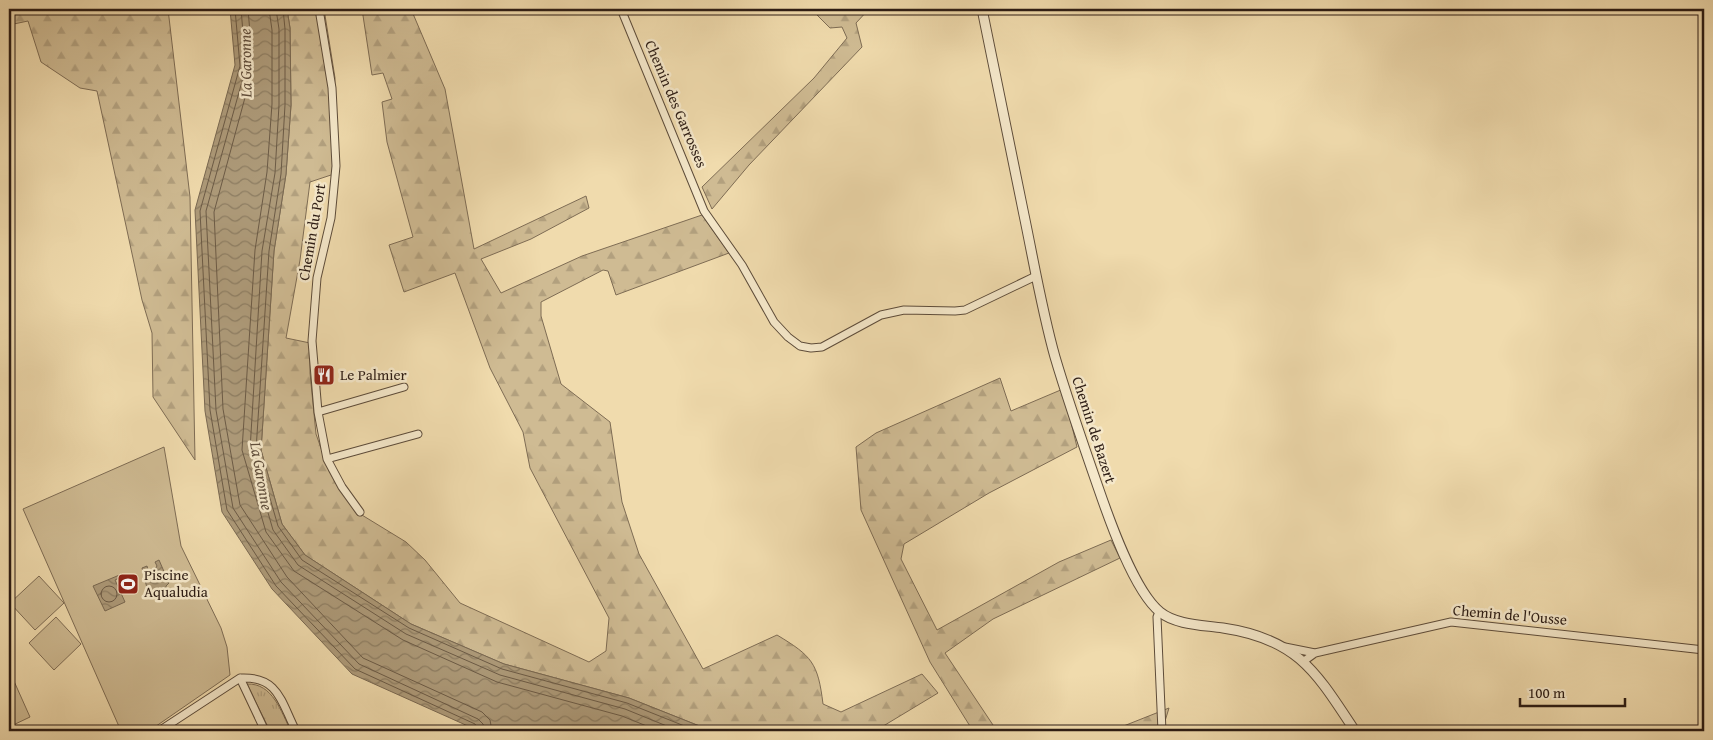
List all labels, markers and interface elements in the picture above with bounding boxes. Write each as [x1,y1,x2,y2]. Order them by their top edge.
water label: La Garonne [232,28,258,99]
street label: Chemin des Garrosses [640,37,713,171]
street label: Chemin du Port [293,181,331,282]
restaurant icon: Le Palmier [312,363,336,387]
place label: Le Palmier [340,364,407,385]
street label: Chemin de Bazert [1067,374,1122,486]
water label: La Garonne [244,439,280,513]
place label: Piscine Aqualudia [144,564,208,602]
sports icon: Piscine Aqualudia [116,572,140,596]
street label: Chemin de l'Ousse [1452,599,1568,630]
scale bar [1520,675,1626,707]
text: 100 m [1528,682,1566,703]

